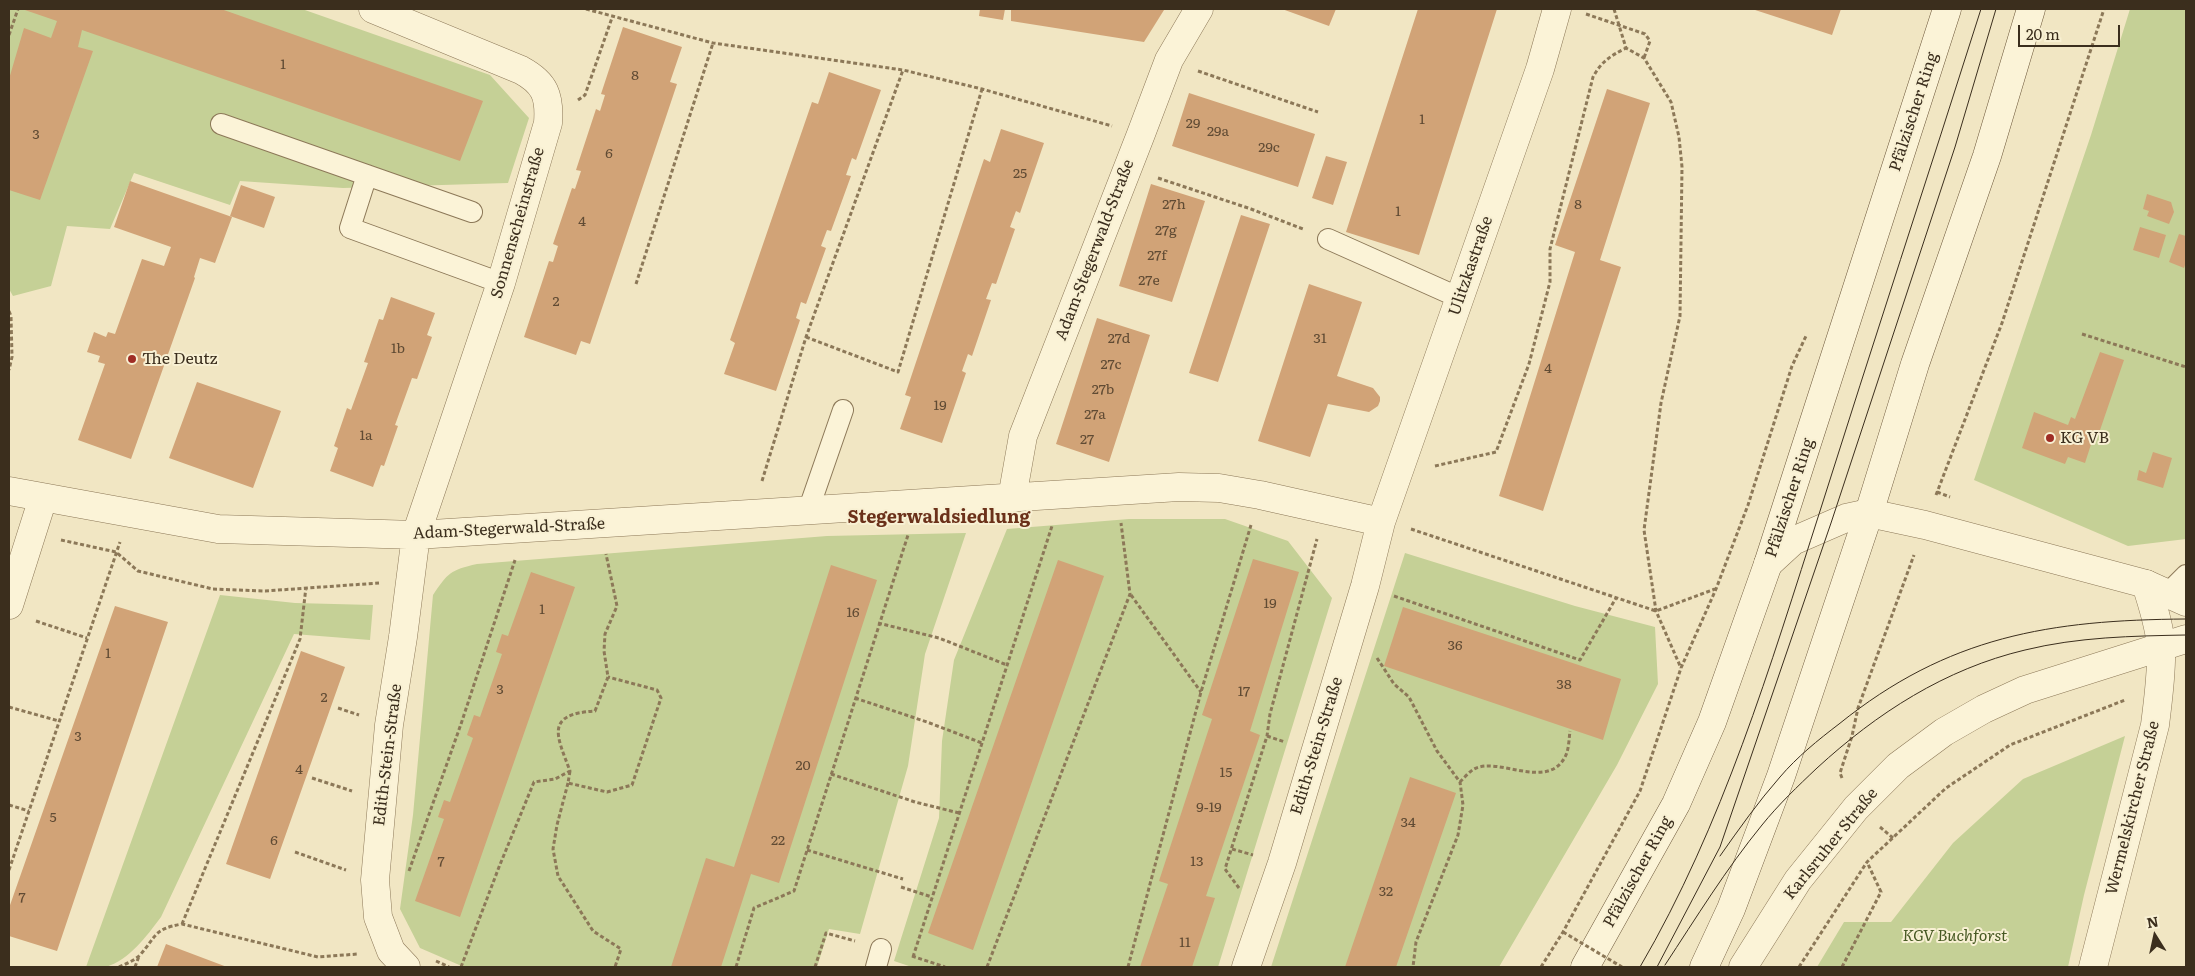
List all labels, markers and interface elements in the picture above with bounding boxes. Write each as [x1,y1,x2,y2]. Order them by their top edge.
scale bar [2020,15,2122,47]
text: 20 m [2026,22,2060,45]
street label: Pfälzischer Ring [1886,50,1942,174]
house number: 1 [280,57,286,73]
house number: 8 [631,68,639,84]
house number: 1 [1419,112,1425,128]
house number: 29 [1186,116,1200,132]
house number: 29a [1207,124,1229,140]
house number: 3 [32,127,40,143]
house number: 29c [1258,140,1280,156]
street label: Sonnenscheinstraße [487,145,549,301]
house number: 6 [605,146,613,162]
street label: Adam-Stegerwald-Straße [1052,157,1138,343]
house number: 25 [1013,166,1027,182]
house number: 27h [1162,197,1186,213]
house number: 8 [1574,197,1582,213]
house number: 1 [1395,204,1401,220]
house number: 4 [578,214,586,230]
street label: Ulitzkastraße [1445,214,1497,318]
house number: 27g [1155,223,1177,239]
house number: 27f [1147,248,1167,264]
house number: 27e [1138,273,1160,289]
house number: 2 [552,294,560,310]
house number: 27d [1108,331,1130,347]
house number: 31 [1313,331,1327,347]
house number: 1b [391,341,405,357]
place label: The Deutz [142,349,218,369]
marker: The Deutz [126,353,138,365]
house number: 27c [1100,357,1122,373]
house number: 4 [1544,361,1552,377]
house number: 27b [1092,382,1114,398]
house number: 19 [933,398,947,414]
house number: 27a [1084,407,1106,423]
house number: 1a [359,428,373,444]
place label: KG VB [2060,428,2109,448]
house number: 27 [1080,432,1094,448]
marker: KG VB [2044,432,2056,444]
street label: Pfälzischer Ring [1762,436,1818,560]
district label: Stegerwaldsiedlung [847,507,1031,529]
street label: Adam-Stegerwald-Straße [412,514,606,544]
house number: 19 [1263,596,1277,612]
house number: 1 [539,602,545,618]
house number: 16 [846,605,860,621]
house number: 36 [1447,638,1463,654]
house number: 1 [105,646,111,662]
street label: Edith-Stein-Straße [1287,675,1347,817]
house number: 38 [1556,677,1572,693]
house number: 3 [496,682,504,698]
street label: Edith-Stein-Straße [370,683,406,827]
house number: 17 [1238,684,1250,700]
house number: 2 [320,690,328,706]
street label: Wermelskircher Straße [2102,719,2164,897]
house number: 3 [74,729,82,745]
house number: 20 [795,758,811,774]
house number: 4 [295,762,303,778]
house number: 15 [1220,765,1232,781]
street label: Karlsruher Straße [1780,784,1882,904]
house number: 9-19 [1196,800,1222,816]
house number: 5 [49,810,57,826]
street label: Pfälzischer Ring [1599,813,1677,931]
house number: 34 [1400,815,1416,831]
house number: 6 [270,833,278,849]
house number: 22 [771,833,785,849]
house number: 7 [437,854,445,870]
house number: 13 [1190,854,1204,870]
house number: 32 [1379,884,1393,900]
house number: 7 [18,890,26,906]
text: N [2145,910,2160,932]
north arrow [2130,911,2180,961]
park label: KGV Buchforst [1903,926,2007,946]
house number: 11 [1179,935,1191,951]

